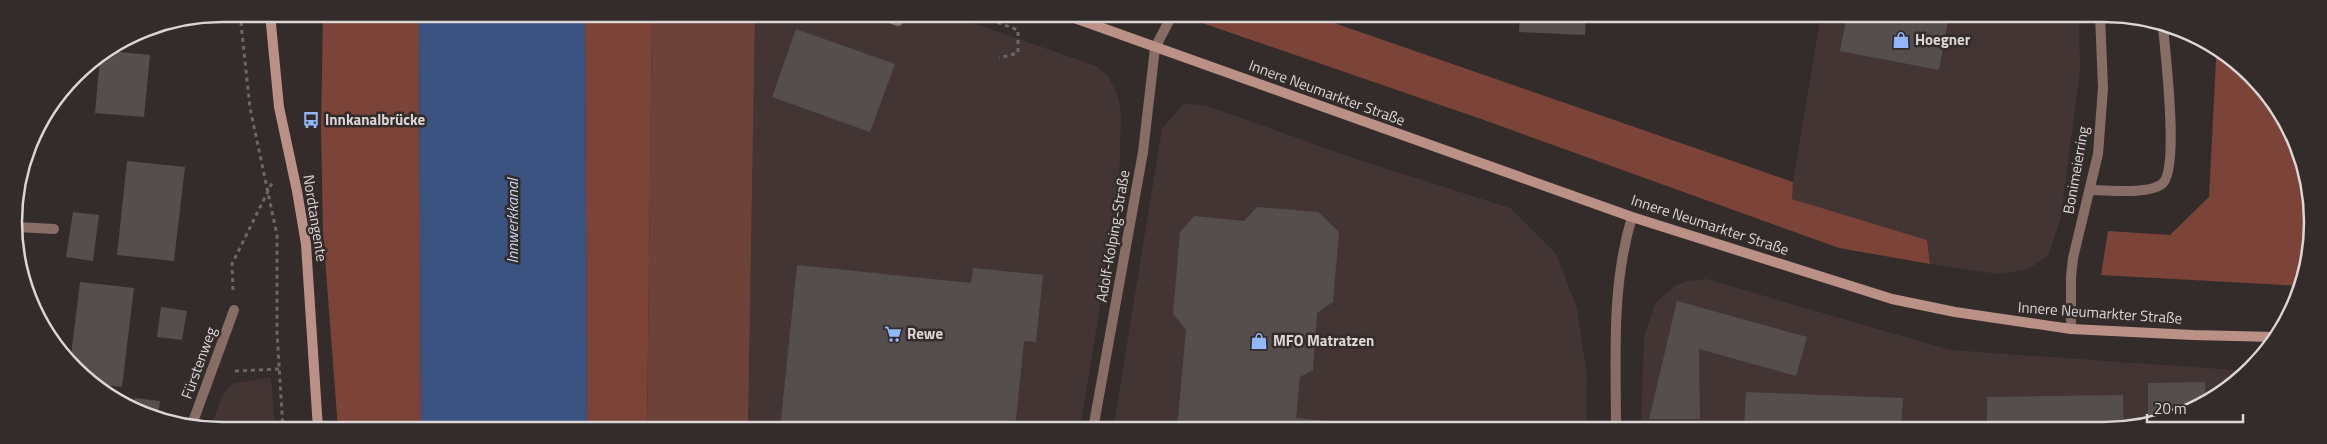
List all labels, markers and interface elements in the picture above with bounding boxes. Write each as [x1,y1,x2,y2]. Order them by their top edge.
place label: Hoegner [1915,28,1971,51]
shop icon: Hoegner [1891,30,1911,50]
street label: Innere Neumarkter Straße [1246,54,1409,132]
place label: Innkanalbrücke [325,108,426,131]
bus stop icon: Innkanalbrücke [301,110,321,130]
street label: Bonimeierring [2056,124,2095,216]
street label: Adolf-Kolping-Straße [1090,168,1135,304]
street label: Nordtangente [297,173,334,263]
water label: Innwerkkanal [500,177,524,263]
street label: Innere Neumarkter Straße [1628,188,1792,261]
street label: Innere Neumarkter Straße [2017,295,2183,330]
place label: Rewe [907,322,943,345]
street label: Fürstenweg [175,323,222,402]
supermarket icon: Rewe [883,324,903,344]
place label: MFO Matratzen [1273,329,1374,352]
shop icon: MFO Matratzen [1249,331,1269,351]
scale bar [2147,392,2243,424]
text: 20 m [2154,397,2187,420]

